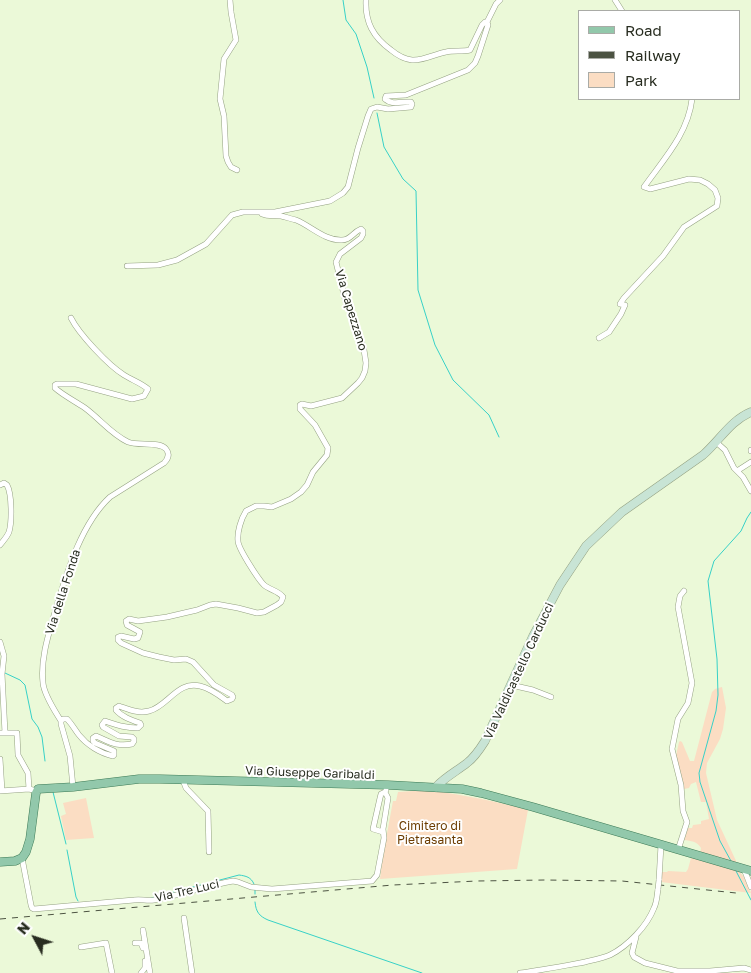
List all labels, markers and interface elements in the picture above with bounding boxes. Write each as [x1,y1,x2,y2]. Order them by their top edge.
legend [578,10,741,100]
text: Road [625,21,662,39]
text: Railway [625,46,681,64]
text: Park [625,71,657,89]
street label: Via Capezzano [332,268,370,352]
street label: Via della Fonda [42,548,84,636]
street label: Via Valdicastello Carducci [481,600,557,742]
street label: Via Giuseppe Garibaldi [245,764,375,782]
park label: Cimitero di Pietrasanta [397,819,463,847]
street label: Via Tre Luci [153,877,221,905]
north arrow [10,913,60,963]
text: N [13,919,33,938]

